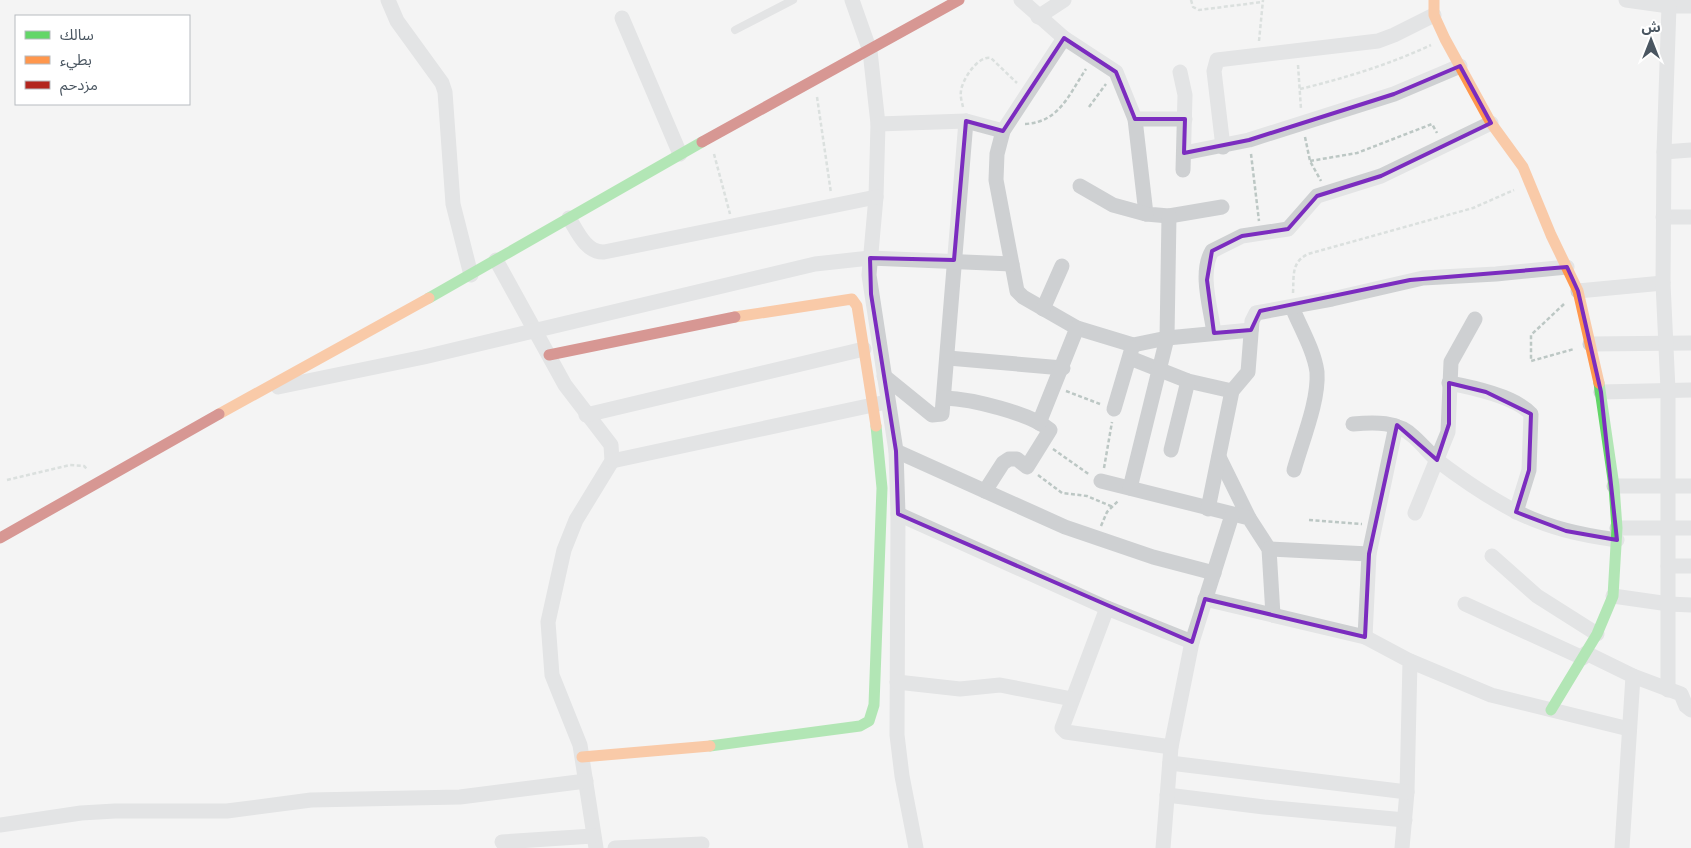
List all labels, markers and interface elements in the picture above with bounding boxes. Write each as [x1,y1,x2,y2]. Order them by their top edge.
legend [15,15,190,105]
north arrow [1626,15,1676,65]
text: ش [1641,18,1661,36]
text: سالك [60,25,94,44]
text: بطيء [60,50,92,71]
text: مزدحم [60,75,98,96]

